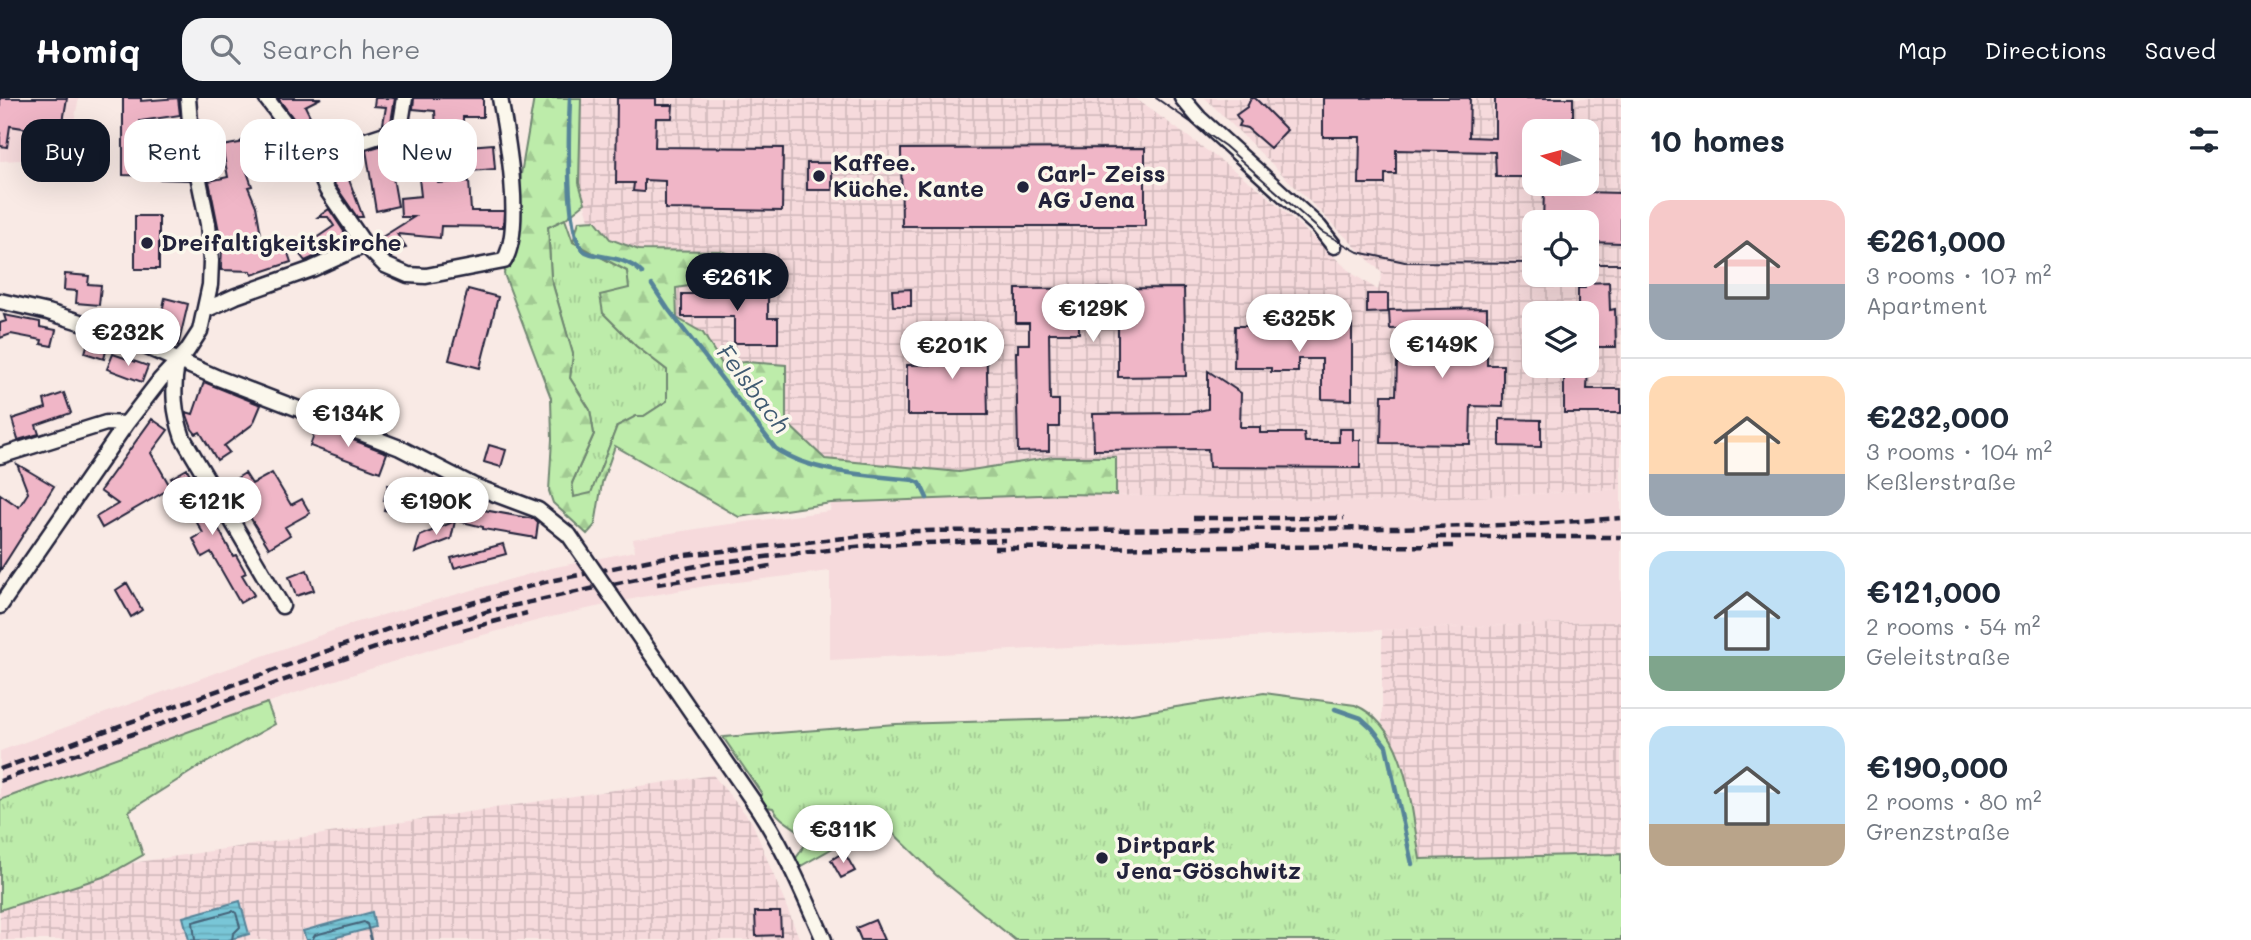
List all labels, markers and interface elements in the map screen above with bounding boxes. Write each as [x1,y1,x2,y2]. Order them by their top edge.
search box [182,18,672,81]
text: Homiq [35,28,140,71]
icon: search [206,30,244,68]
text: Search here [262,32,420,66]
text: Map [1898,34,1947,65]
text: Directions [1985,34,2107,65]
text: Saved [2145,34,2216,65]
chip: Buy [21,119,110,182]
chip: Rent [124,119,226,182]
chip: Filters [240,119,364,182]
chip: New [378,119,477,182]
north arrow [1522,119,1600,196]
map controls [1522,119,1599,378]
text: 10 homes [1649,120,1785,160]
icon: filters [2185,121,2223,159]
place label: Kaffee. Küche. Kante [833,147,984,203]
place label: Carl- Zeiss AG Jena [1037,158,1165,214]
marker: Kaffee. Küche. Kante [811,168,827,184]
marker: Carl- Zeiss AG Jena [1015,179,1031,195]
button: locate [1522,210,1599,287]
text: €261,000 [1866,220,2006,260]
place label: Dreifaltigkeitskirche [161,227,402,257]
icon: home [1705,228,1789,312]
marker: Dreifaltigkeitskirche [139,235,155,251]
pin: €261K [688,254,786,313]
text: 3 rooms · 107 m² [1866,260,2052,290]
text: €261K [702,261,772,291]
pin: €129K [1044,285,1142,344]
text: Apartment [1866,290,1988,320]
text: €129K [1058,292,1128,322]
pin: €325K [1250,294,1348,354]
button: layers [1522,301,1599,378]
text: €325K [1262,302,1336,332]
pin: €232K [79,308,177,368]
text: €232K [91,316,165,346]
pin: €149K [1393,320,1491,380]
pin: €201K [903,322,1001,381]
text: €149K [1406,328,1478,358]
text: €201K [916,329,988,359]
water label: Felsbach [711,337,798,439]
pin: €134K [299,390,397,449]
text: €232,000 [1866,396,2009,436]
text: €134K [312,397,384,427]
icon: home [1705,404,1789,488]
text: 3 rooms · 104 m² [1866,436,2052,466]
text: Keßlerstraße [1866,466,2016,496]
pin: €121K [163,478,261,537]
pin: €190K [387,478,485,537]
text: €121K [178,485,246,515]
text: €190K [400,485,472,515]
text: €121,000 [1866,571,2001,611]
icon: home [1705,579,1789,663]
text: 2 rooms · 54 m² [1866,611,2041,641]
text: Geleitstraße [1866,641,2010,671]
text: €190,000 [1866,746,2008,786]
icon: home [1705,754,1789,838]
text: 2 rooms · 80 m² [1866,786,2042,816]
pin: €311K [794,806,892,865]
text: €311K [809,813,877,843]
text: Grenzstraße [1866,816,2010,846]
place label: Dirtpark Jena-Göschwitz [1116,829,1301,885]
marker: Dirtpark Jena-Göschwitz [1094,850,1110,866]

